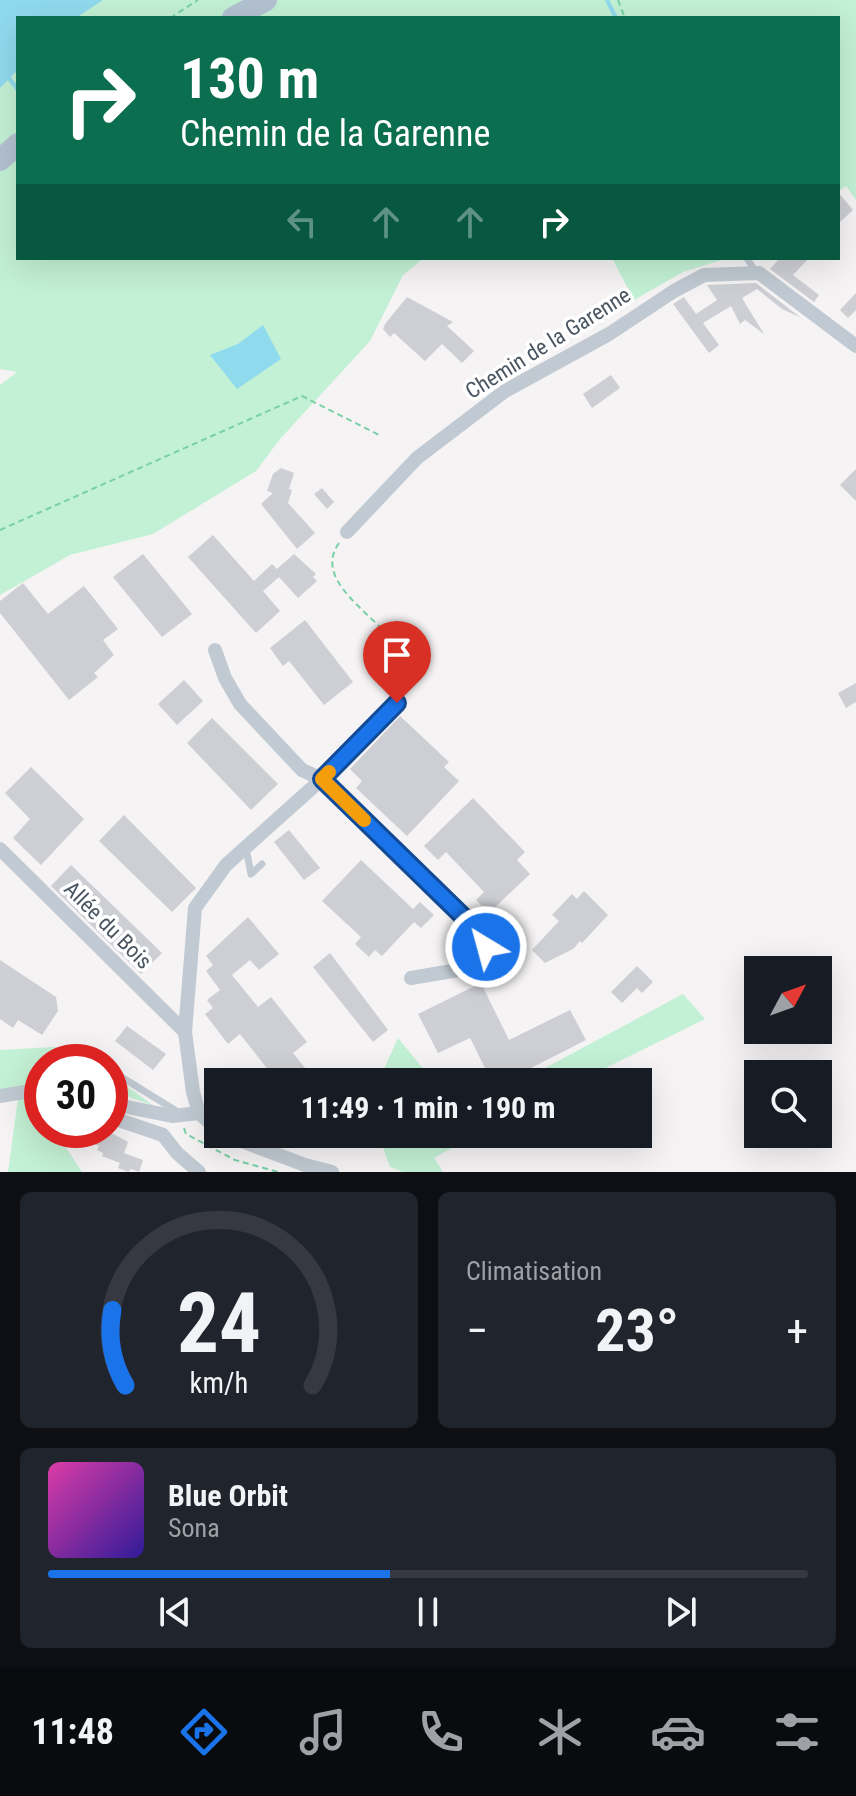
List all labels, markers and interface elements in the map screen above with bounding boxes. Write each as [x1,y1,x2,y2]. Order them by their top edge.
text: 130 m [180,46,319,112]
icon: right [48,48,152,152]
text: Chemin de la Garenne [180,113,490,155]
icon: left [280,200,324,244]
icon: ahead [364,200,408,244]
icon: ahead [448,200,492,244]
icon: right [532,200,576,244]
street label: Chemin de la Garenne [461,282,635,404]
pin [363,621,431,703]
icon: arrive [375,633,419,677]
street label: Allée du Bois [59,876,157,974]
position arrow [444,905,528,989]
north arrow [744,956,832,1044]
map controls [744,956,832,1148]
speed limit sign: 30 [24,1044,128,1148]
button: search [744,1060,832,1148]
text: 11:49 · 1 min · 190 m [301,1090,555,1125]
text: Climatisation [466,1256,602,1286]
text: 24 [177,1275,261,1372]
text: 23° [595,1295,679,1366]
text: − [466,1305,488,1357]
text: + [786,1305,808,1357]
text: km/h [190,1366,248,1400]
text: Blue Orbit [168,1478,288,1513]
text: Sona [168,1513,220,1543]
icon: previous [153,1590,197,1634]
icon: pause [406,1590,450,1634]
icon: next [659,1590,703,1634]
icon: directions [176,1704,232,1760]
icon: music [295,1704,351,1760]
icon: phone [413,1704,469,1760]
icon: climate [532,1704,588,1760]
icon: car [650,1704,706,1760]
icon: filters [769,1704,825,1760]
text: 11:48 [31,1711,114,1753]

